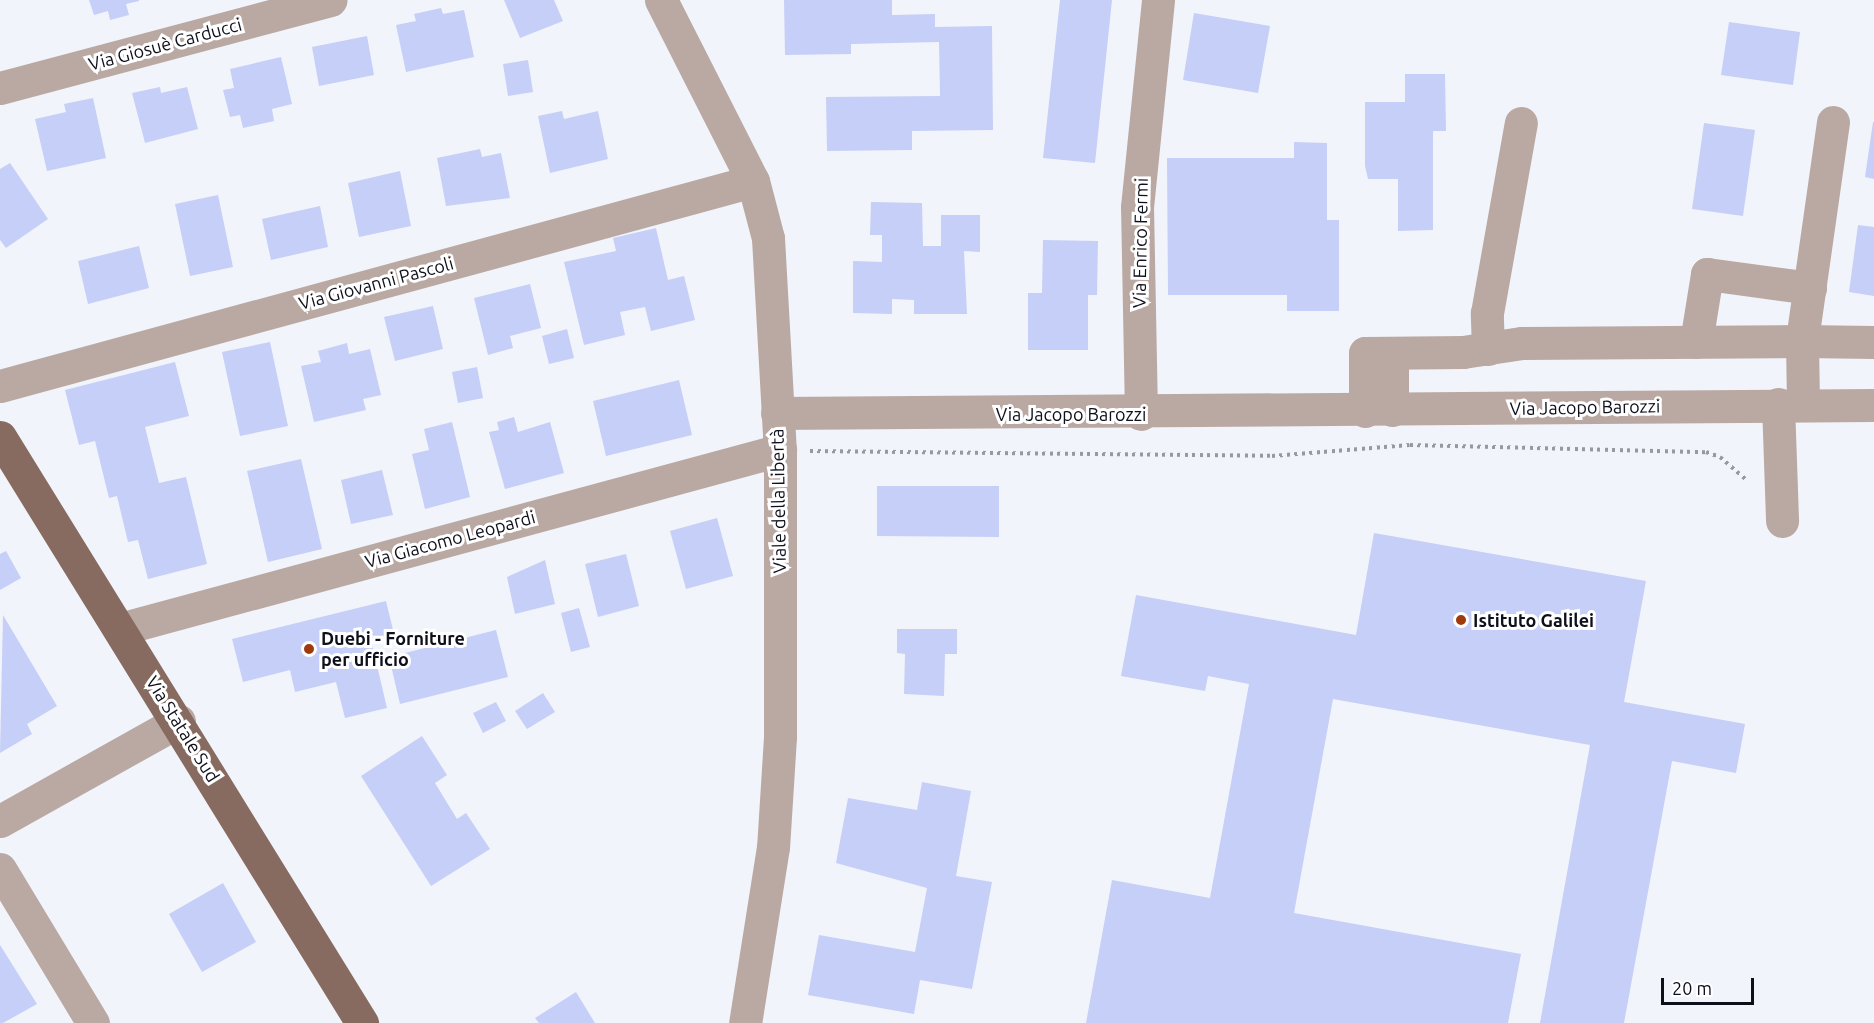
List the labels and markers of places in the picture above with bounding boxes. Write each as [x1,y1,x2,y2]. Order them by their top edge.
place label: Istituto Galilei [1473,609,1594,631]
marker: Istituto Galilei [1454,613,1468,627]
place label: Duebi - Forniture per ufficio [321,628,465,670]
marker: Duebi - Forniture per ufficio [302,642,316,656]

